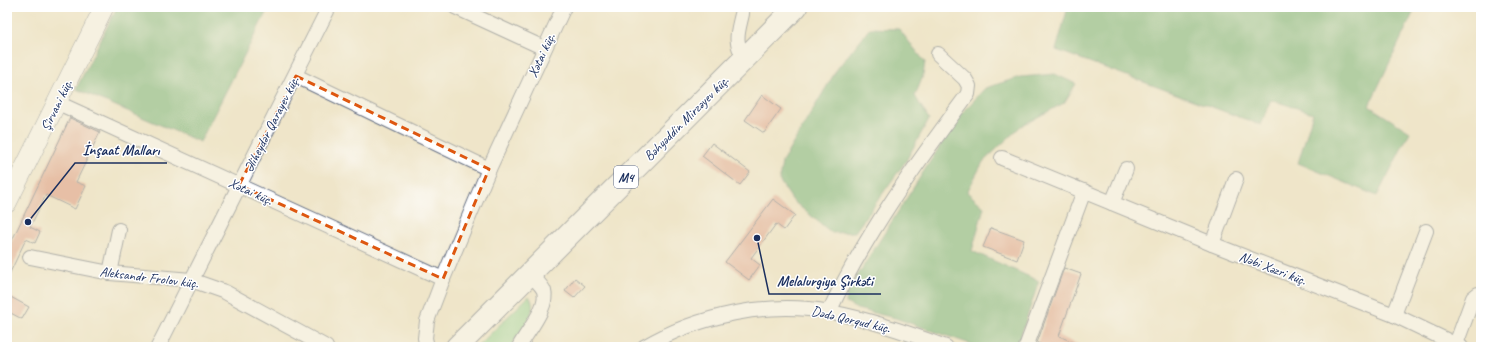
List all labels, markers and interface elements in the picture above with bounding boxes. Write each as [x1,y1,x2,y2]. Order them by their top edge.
street label: Xətai küç. [524,30,559,80]
street label: Bəhyəddin Mirzəyev küç. [640,72,733,164]
street label: Əliheydər Qarayev küç. [240,73,303,175]
street label: Şirvani küç. [37,77,76,134]
callout: İnşaat Malları [75,136,167,163]
text: İnşaat Malları [83,141,161,160]
road number: M4 [614,166,638,188]
street label: Xətai küç. [226,174,276,209]
street label: Nəbi Xəzri küç. [1237,248,1309,289]
street label: Aleksandr Frolov küç. [99,263,199,292]
callout: Melalurgiya Şirkəti [769,267,881,294]
text: Melalurgiya Şirkəti [777,272,875,291]
street label: Dədə Qorqud küç. [810,302,892,337]

